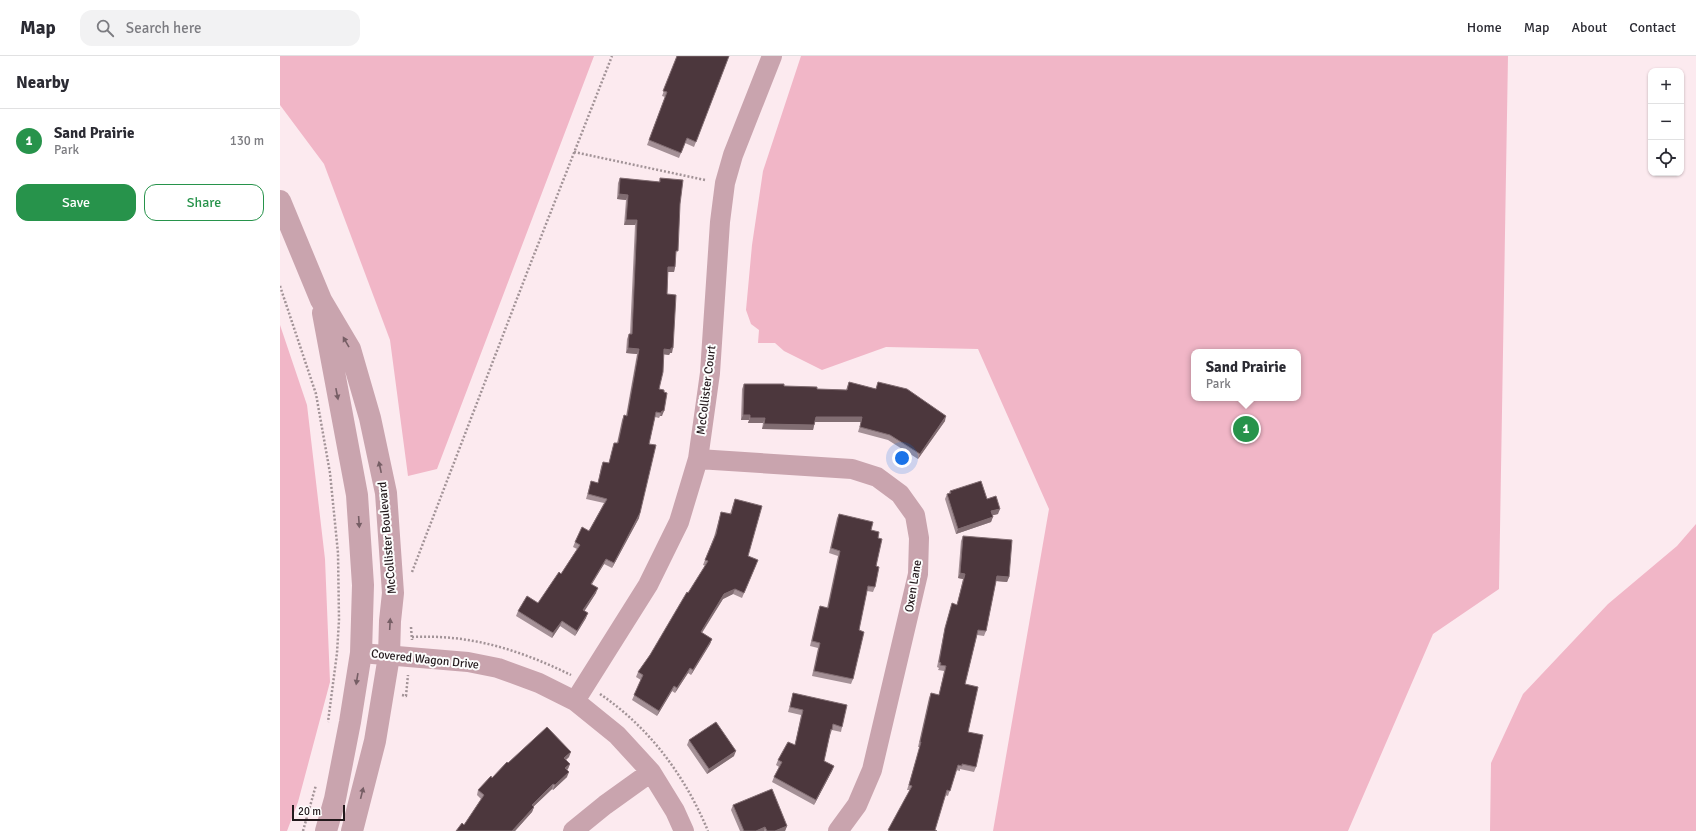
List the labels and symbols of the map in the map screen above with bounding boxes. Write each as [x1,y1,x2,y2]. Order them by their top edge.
one-way arrow [342,336,349,348]
street label: McCollister Court [694,344,719,436]
one-way arrow [334,387,340,400]
pin: 1 [1233,414,1259,444]
your location [892,448,912,468]
one-way arrow [377,461,383,473]
street label: McCollister Boulevard [375,481,400,595]
one-way arrow [355,516,362,528]
street label: Oxen Lane [902,559,925,613]
one-way arrow [387,617,393,630]
street label: Covered Wagon Drive [370,646,480,673]
one-way arrow [354,673,360,685]
one-way arrow [360,787,366,800]
scale bar [292,803,345,822]

